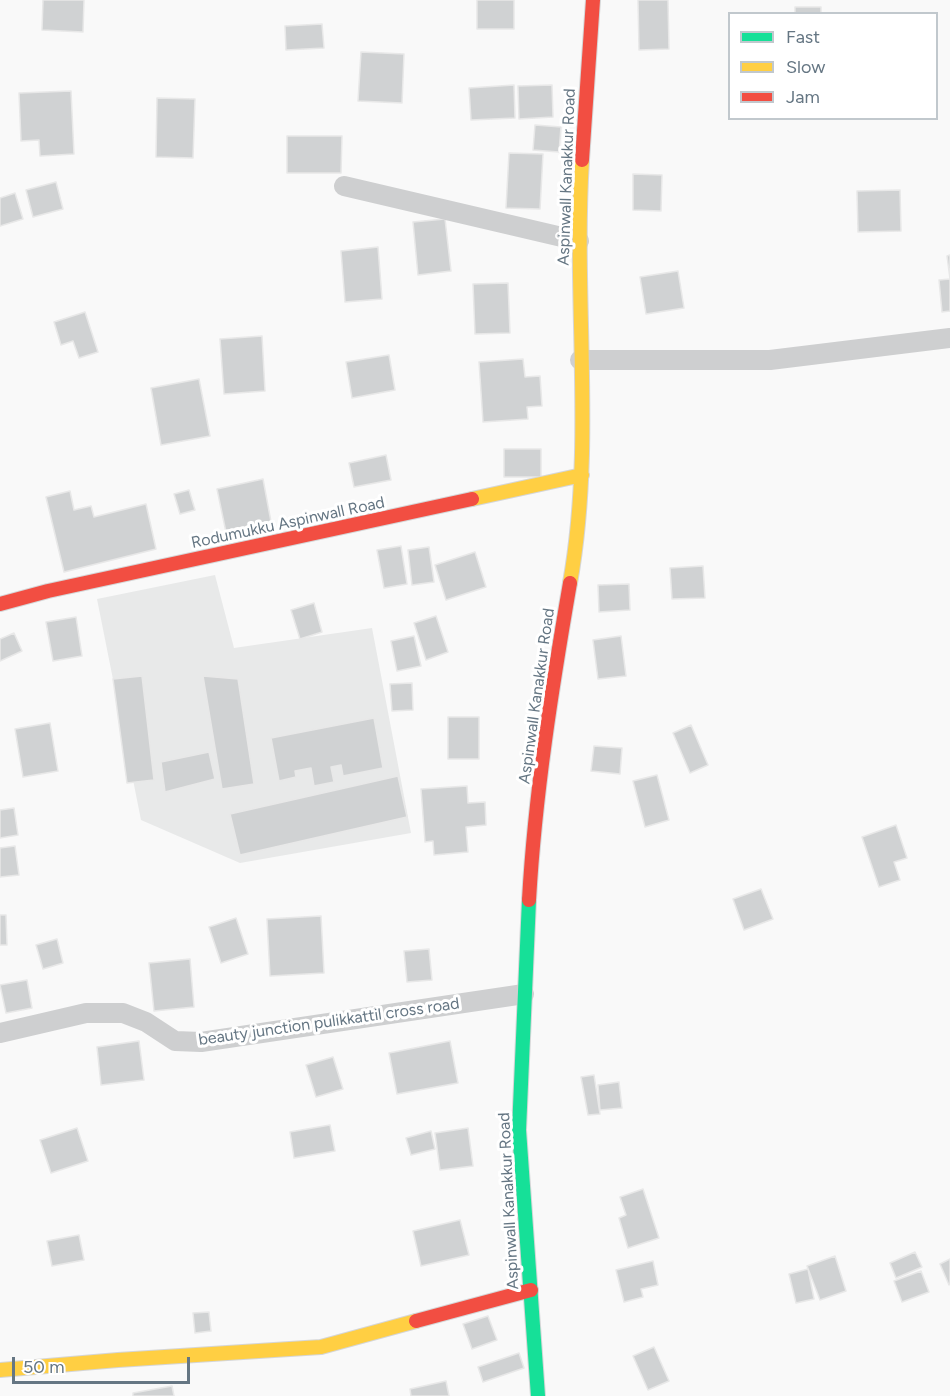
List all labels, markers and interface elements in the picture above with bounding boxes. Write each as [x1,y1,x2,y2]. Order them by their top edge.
legend [728,12,938,120]
text: Fast [786,26,820,48]
text: Slow [786,56,825,78]
text: Jam [786,86,820,108]
street label: Aspinwall Kanakkur Road [554,88,580,266]
street label: Rodumukku Aspinwall Road [190,493,386,553]
street label: Aspinwall Kanakkur Road [515,607,559,785]
street label: beauty junction pulikkattil cross road [197,994,461,1050]
street label: Aspinwall Kanakkur Road [495,1112,523,1290]
scale bar [15,1345,194,1383]
text: 50 m [23,1356,65,1378]

